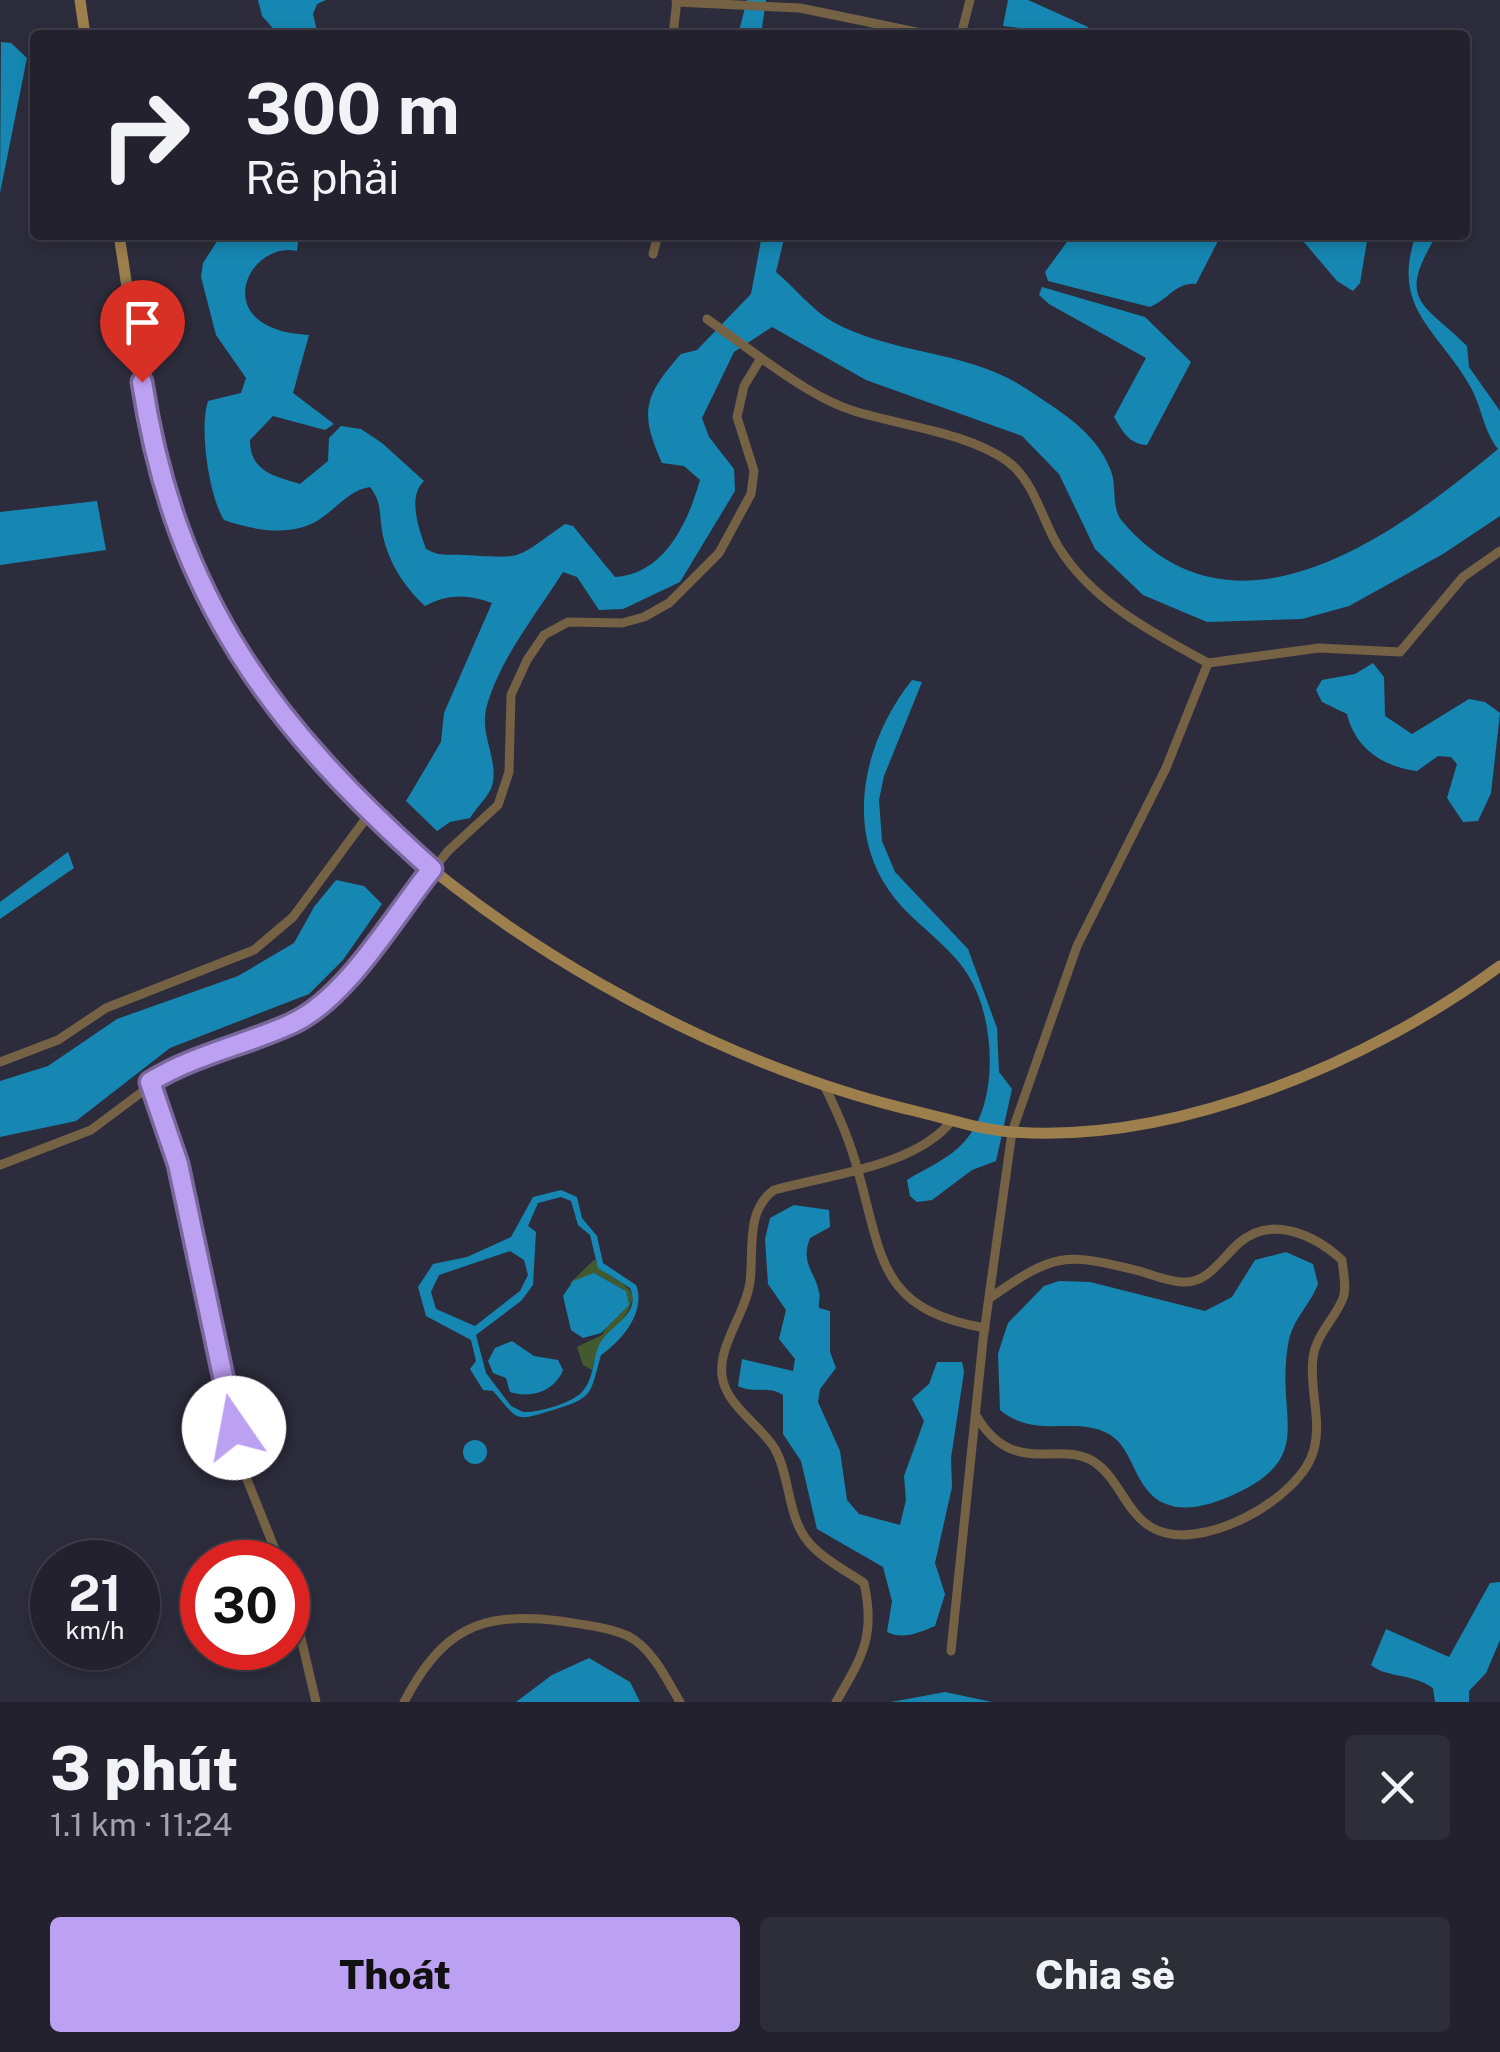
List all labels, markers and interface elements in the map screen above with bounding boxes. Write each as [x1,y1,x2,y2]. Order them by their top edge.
text: 300 m [245,67,460,150]
icon: right [80,70,210,200]
text: Rẽ phải [245,151,400,204]
pin [100,280,185,383]
icon: arrive [115,295,170,350]
position arrow [182,1376,286,1480]
speed limit sign: 30 [180,1540,310,1670]
text: 21 [68,1563,122,1622]
text: km/h [66,1615,124,1645]
text: 3 phút [50,1733,238,1804]
button: close [1345,1735,1450,1840]
text: 1.1 km · 11:24 [50,1806,232,1843]
button: Thoát [50,1917,740,2032]
button: Chia sẻ [760,1917,1450,2032]

